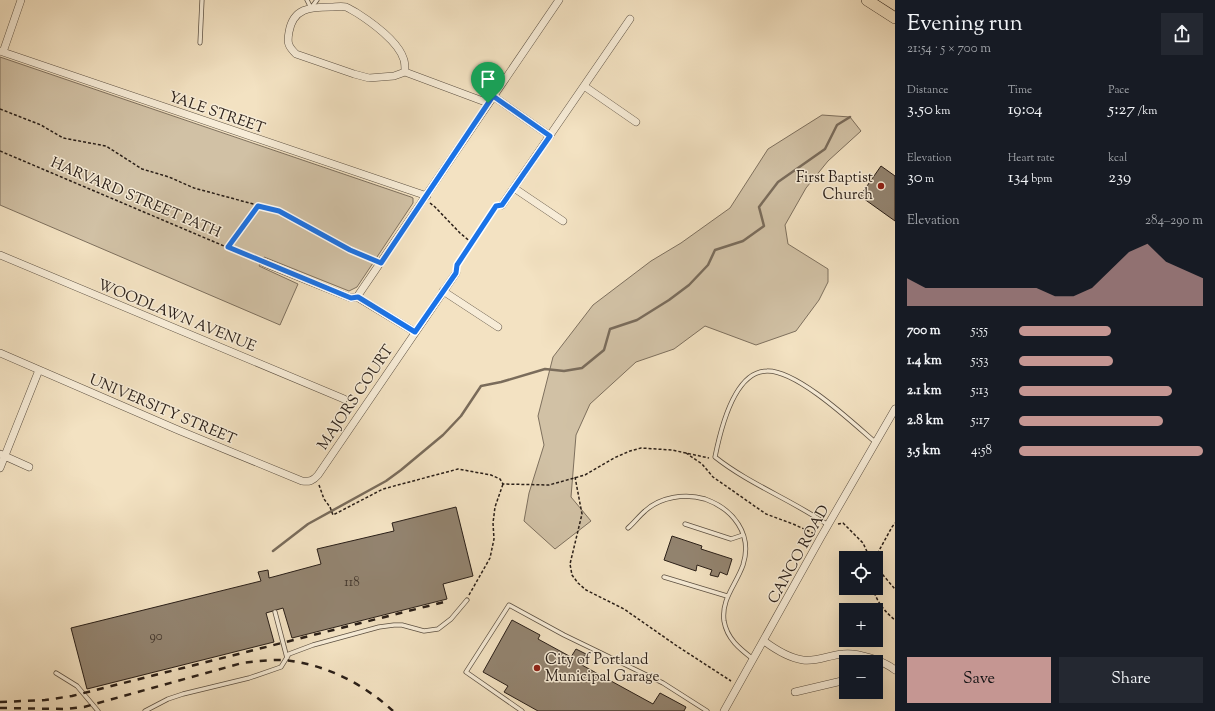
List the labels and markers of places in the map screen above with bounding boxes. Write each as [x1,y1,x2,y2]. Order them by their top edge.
pin [471,62,505,103]
place label: First Baptist Church [796,168,873,206]
marker: First Baptist Church [876,181,886,191]
place label: City of Portland Municipal Garage [545,650,659,688]
marker: City of Portland Municipal Garage [532,663,542,673]

